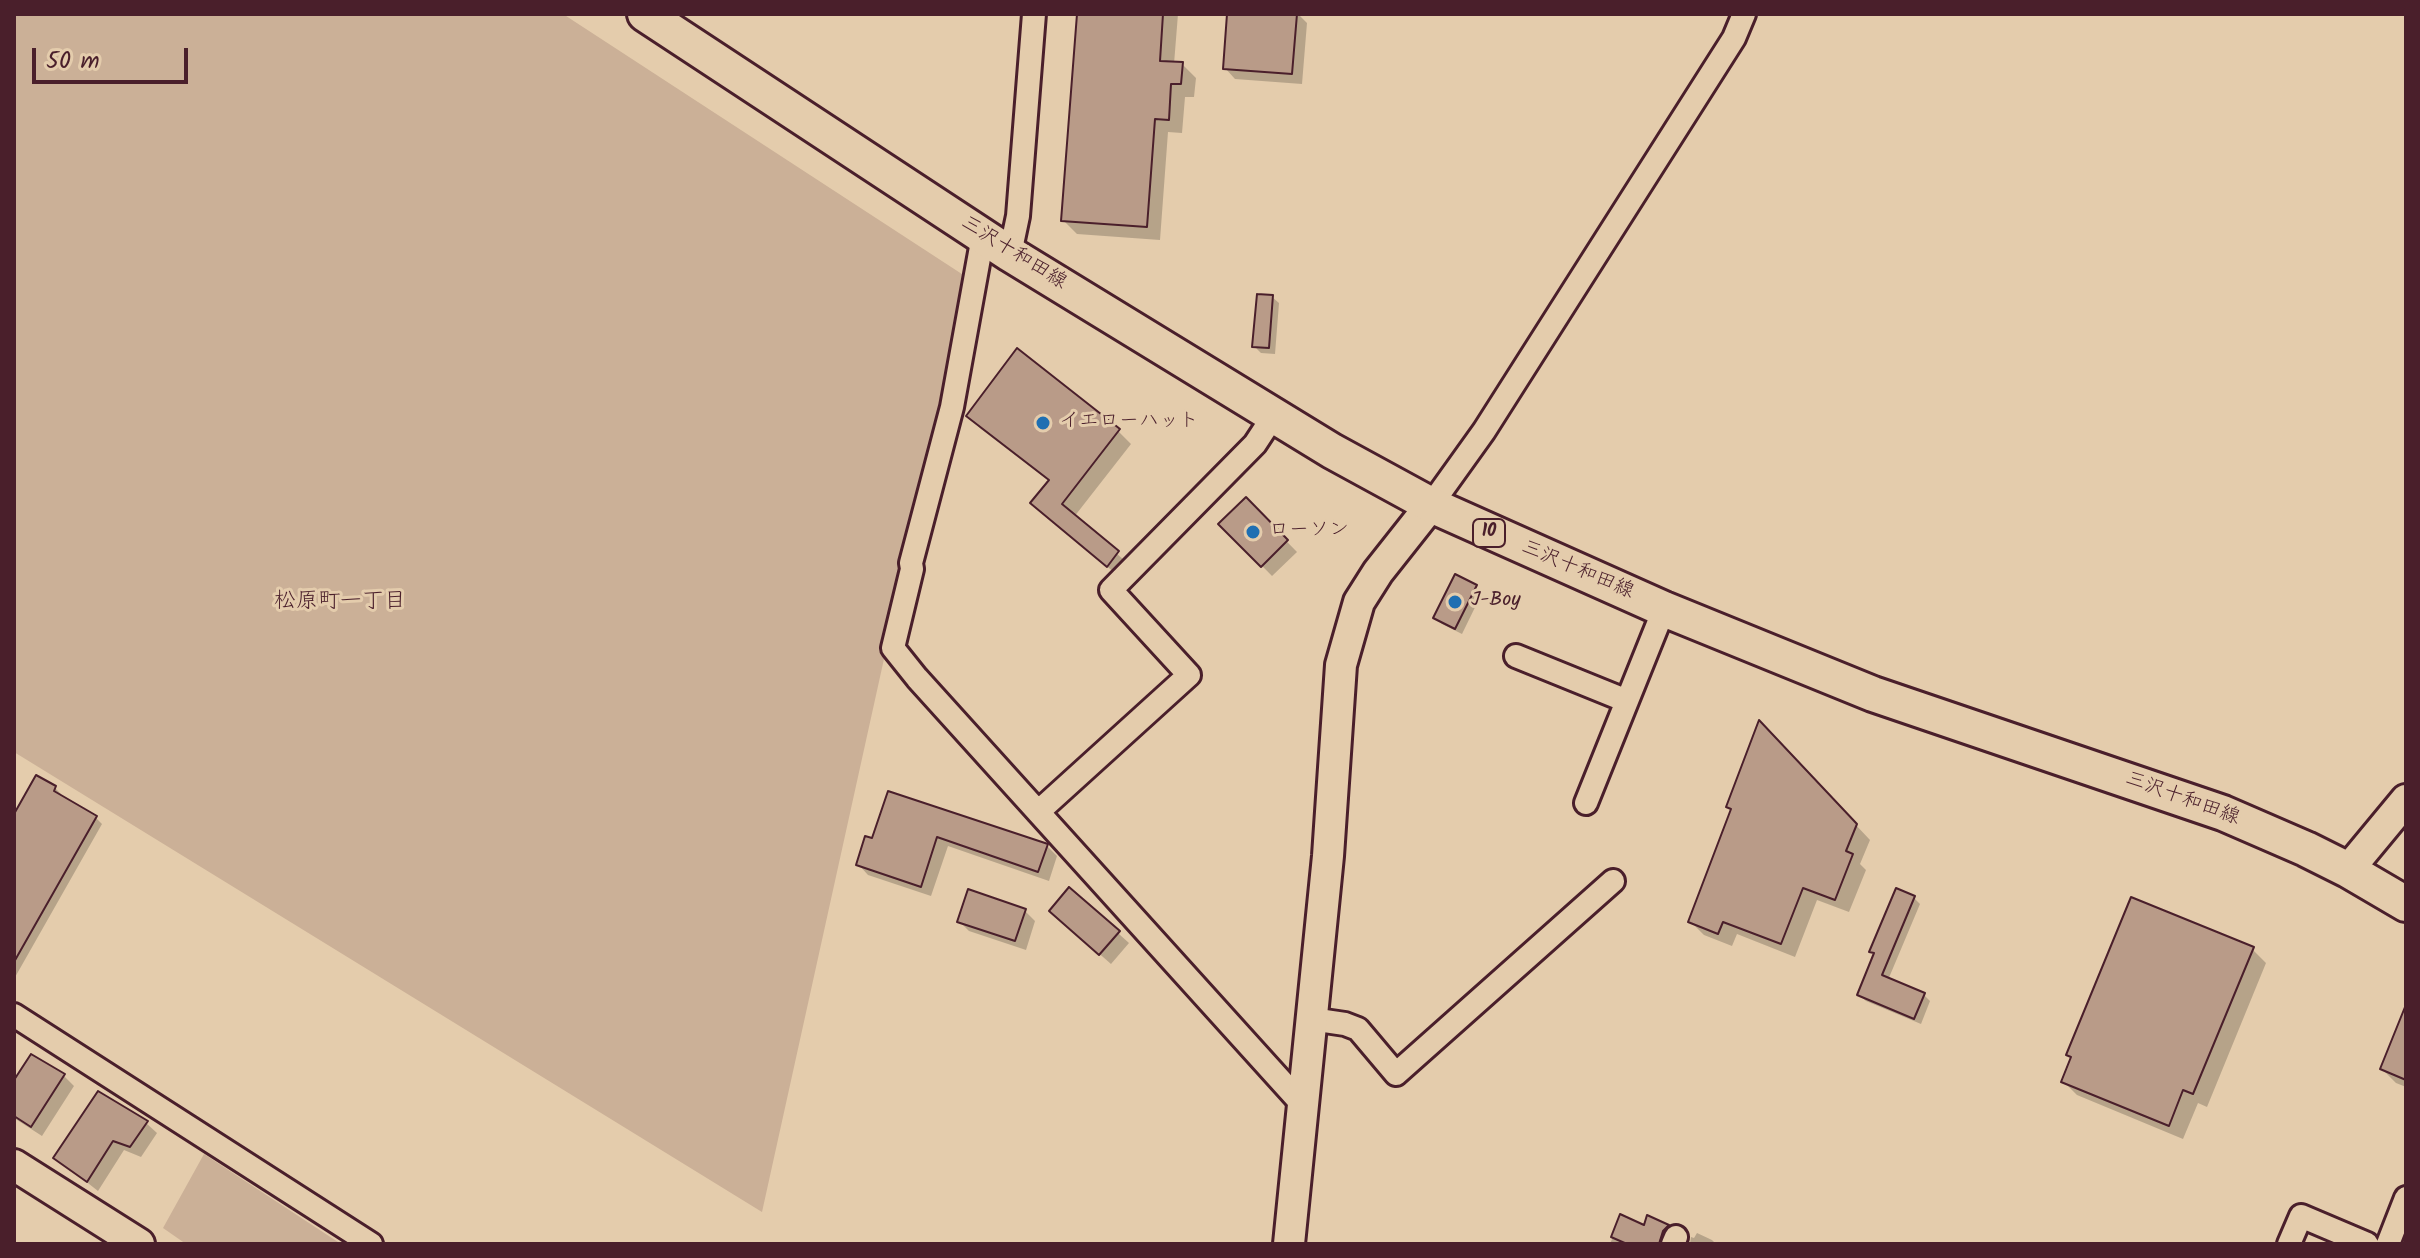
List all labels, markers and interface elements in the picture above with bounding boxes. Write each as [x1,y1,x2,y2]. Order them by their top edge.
scale bar [36,32,192,82]
text: 50 m [46,42,100,81]
street label: 三沢十和田線 [956,212,1070,296]
place label: イエローハット [1059,411,1199,435]
marker: イエローハット [1034,414,1052,432]
road number: 10 [1473,519,1505,547]
place label: ローソン [1269,520,1349,544]
marker: ローソン [1244,523,1262,541]
street label: 三沢十和田線 [1517,537,1637,605]
district label: 松原町一丁目 [274,590,406,616]
place label: J-Boy [1471,590,1521,614]
marker: J-Boy [1446,593,1464,611]
street label: 三沢十和田線 [2122,768,2242,832]

